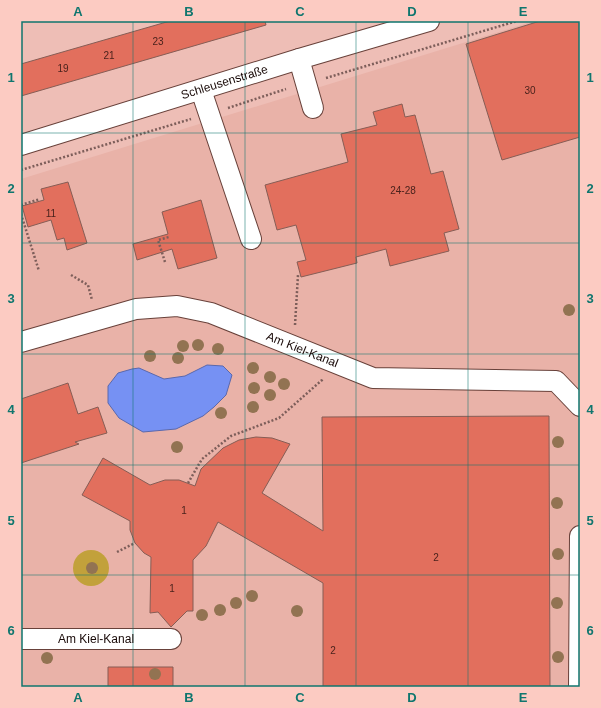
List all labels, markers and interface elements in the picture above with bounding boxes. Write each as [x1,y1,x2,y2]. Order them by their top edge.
text: A [73,4,83,19]
text: B [184,4,194,19]
text: C [295,4,305,19]
text: D [407,4,417,19]
text: E [519,4,528,19]
house number: 23 [152,36,164,47]
house number: 21 [103,50,115,61]
street label: Schleusenstraße [179,62,270,102]
house number: 19 [57,63,69,74]
text: 1 [7,70,15,85]
text: 1 [586,70,594,85]
house number: 30 [524,85,536,96]
text: 2 [7,181,15,196]
text: 2 [586,181,594,196]
house number: 24-28 [390,185,416,196]
house number: 11 [46,208,57,219]
text: 3 [7,291,15,306]
text: 3 [586,291,594,306]
street label: Am Kiel-Kanal [265,329,340,370]
text: 4 [7,402,15,417]
text: 4 [586,402,594,417]
house number: 1 [181,505,187,516]
text: 5 [7,513,15,528]
text: 5 [586,513,594,528]
house number: 2 [433,552,439,563]
house number: 1 [169,583,175,594]
text: 6 [7,623,15,638]
text: 6 [586,623,594,638]
street label: Am Kiel-Kanal [58,632,134,646]
house number: 2 [330,645,336,656]
text: A [73,690,83,705]
text: B [184,690,194,705]
text: C [295,690,305,705]
text: D [407,690,417,705]
text: E [519,690,528,705]

